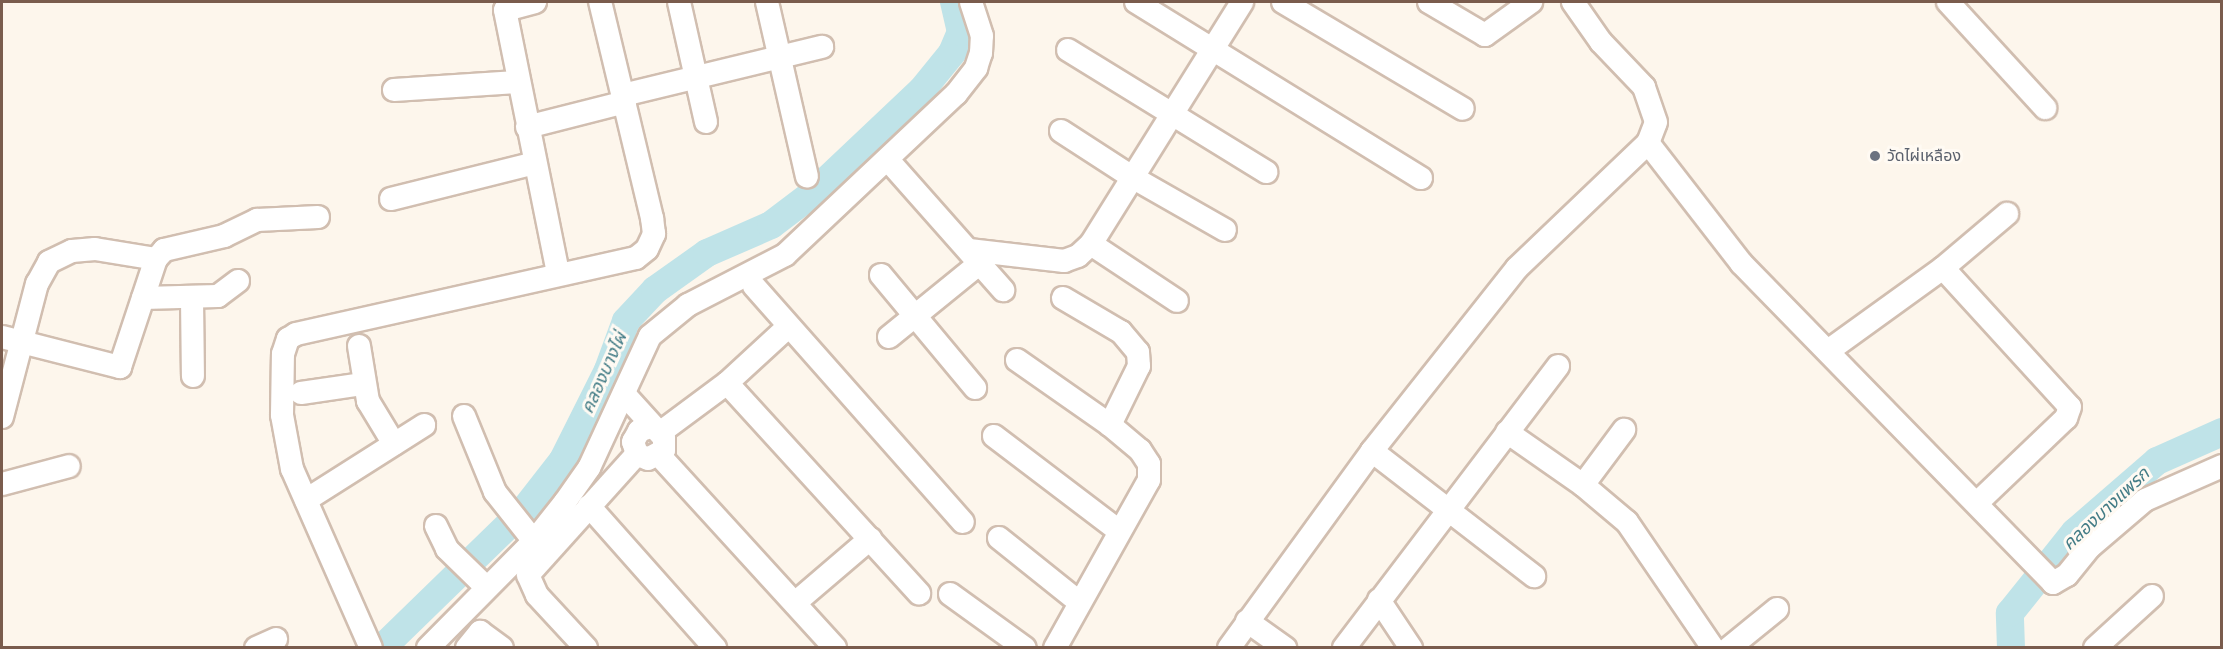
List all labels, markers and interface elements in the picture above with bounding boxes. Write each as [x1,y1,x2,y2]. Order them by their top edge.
place label: วัดไผ่เหลือง [1887,146,1961,166]
marker: วัดไผ่เหลือง [1868,149,1882,163]
water label: คลองบางไผ่ [577,329,631,417]
water label: คลองบางแพรก [2058,463,2154,555]

